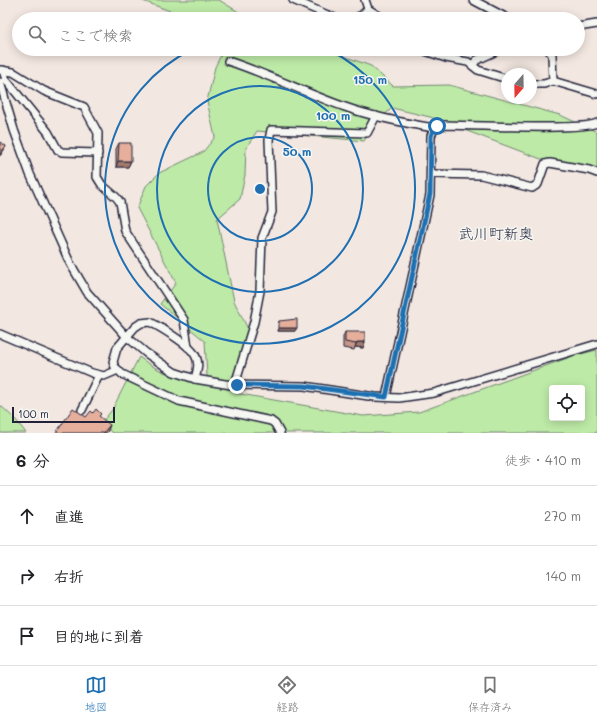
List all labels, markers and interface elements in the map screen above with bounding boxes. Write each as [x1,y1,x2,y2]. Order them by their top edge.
search box [12,12,585,56]
icon: search [26,23,48,45]
text: ここで検索 [58,25,133,45]
north arrow [501,68,537,104]
text: 150 m [353,71,387,87]
text: 100 m [316,107,350,123]
route start [428,117,446,135]
text: 50 m [283,143,311,159]
centre of rings [253,182,267,196]
district label: 武川町新奥 [458,223,534,243]
route end [228,376,246,394]
map controls [549,385,585,421]
button: locate [549,385,585,421]
scale bar [12,405,115,424]
text: 100 m [18,406,49,421]
text: 6 分 [16,449,49,471]
text: 徒歩 · 410 m [505,451,581,468]
icon: ahead [16,505,38,527]
text: 直進 [54,506,84,526]
text: 270 m [544,507,581,524]
icon: right [16,565,38,587]
text: 右折 [54,566,84,586]
text: 140 m [545,567,581,584]
icon: arrive [16,625,38,647]
text: 目的地に到着 [54,626,144,646]
tab: 地図 [85,674,107,714]
tab: 経路 [276,674,298,714]
tab: 保存済み [468,674,512,714]

